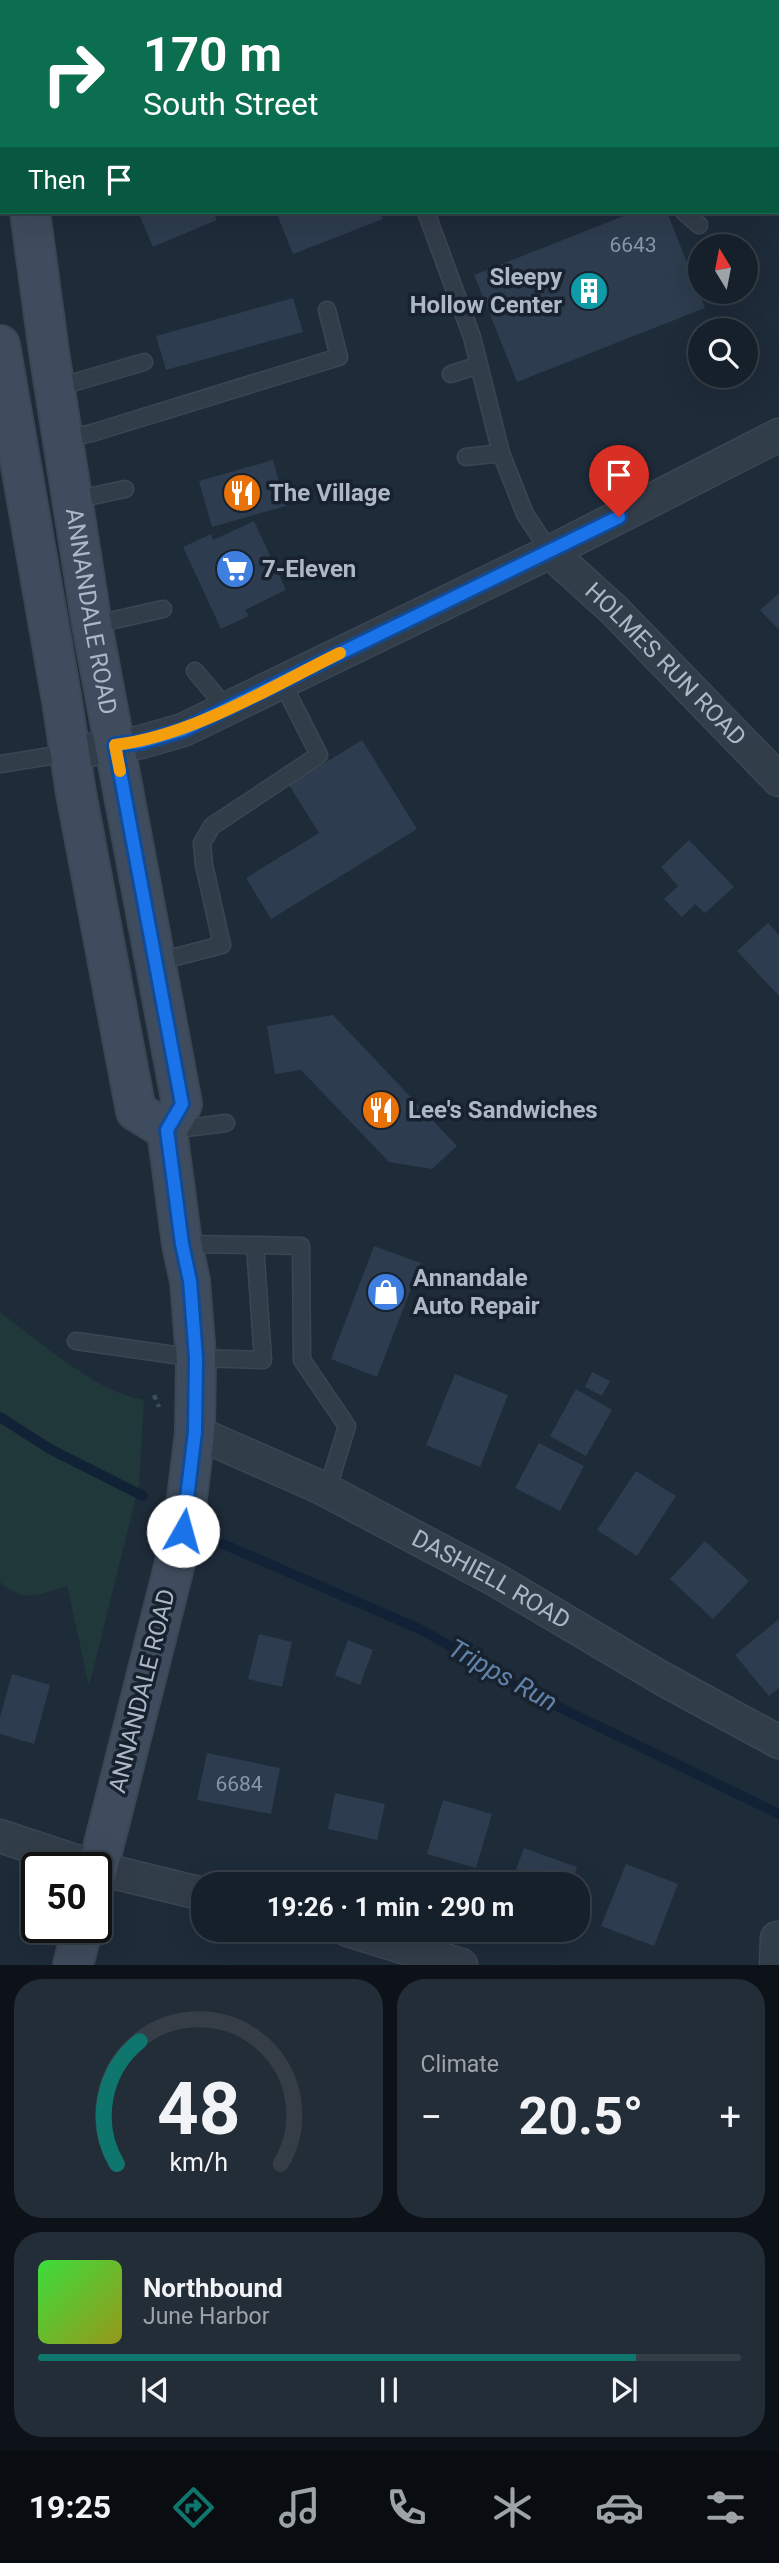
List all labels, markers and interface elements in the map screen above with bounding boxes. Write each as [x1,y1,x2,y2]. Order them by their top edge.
text: 170 m [143,26,282,83]
icon: right [28,28,119,119]
text: South Street [143,85,318,123]
icon: arrive [100,161,138,199]
text: Then [28,165,86,195]
house number: 6643 [609,233,657,257]
north arrow [688,234,758,304]
map controls [688,234,758,388]
place label: Sleepy Hollow Center [410,263,563,319]
building icon: Sleepy Hollow Center [568,270,610,312]
button: search [688,318,758,388]
pin [589,445,649,517]
icon: arrive [600,456,638,494]
restaurant icon: The Village [221,472,263,514]
place label: The Village [269,479,391,507]
street label: ANNANDALE ROAD [60,506,123,717]
supermarket icon: 7-Eleven [214,548,256,590]
place label: 7-Eleven [262,555,356,583]
street label: HOLMES RUN ROAD [579,577,752,751]
restaurant icon: Lee's Sandwiches [360,1089,402,1131]
place label: Lee's Sandwiches [408,1096,598,1124]
place label: Annandale Auto Repair [413,1264,540,1320]
shop icon: Annandale Auto Repair [365,1271,407,1313]
position arrow [146,1494,220,1568]
street label: DASHIELL ROAD [407,1524,575,1635]
street label: ANNANDALE ROAD [103,1586,181,1796]
water label: Tripps Run [443,1633,563,1717]
house number: 6684 [215,1772,263,1796]
speed limit sign: 50 [21,1852,112,1943]
text: 19:26 · 1 min · 290 m [267,1892,514,1922]
text: Climate [421,2051,499,2078]
text: 48 [156,2067,240,2153]
text: 20.5° [518,2086,643,2147]
text: − [421,2095,442,2139]
text: + [719,2095,741,2139]
text: km/h [169,2148,228,2177]
text: Northbound [143,2273,283,2303]
text: June Harbor [143,2303,270,2330]
icon: previous [136,2371,174,2409]
icon: pause [370,2371,408,2409]
icon: next [605,2371,643,2409]
icon: directions [169,2483,218,2532]
icon: music [275,2483,324,2532]
icon: phone [382,2483,431,2532]
icon: climate [488,2483,537,2532]
icon: car [595,2483,644,2532]
icon: filters [701,2483,750,2532]
text: 19:25 [29,2488,111,2526]

